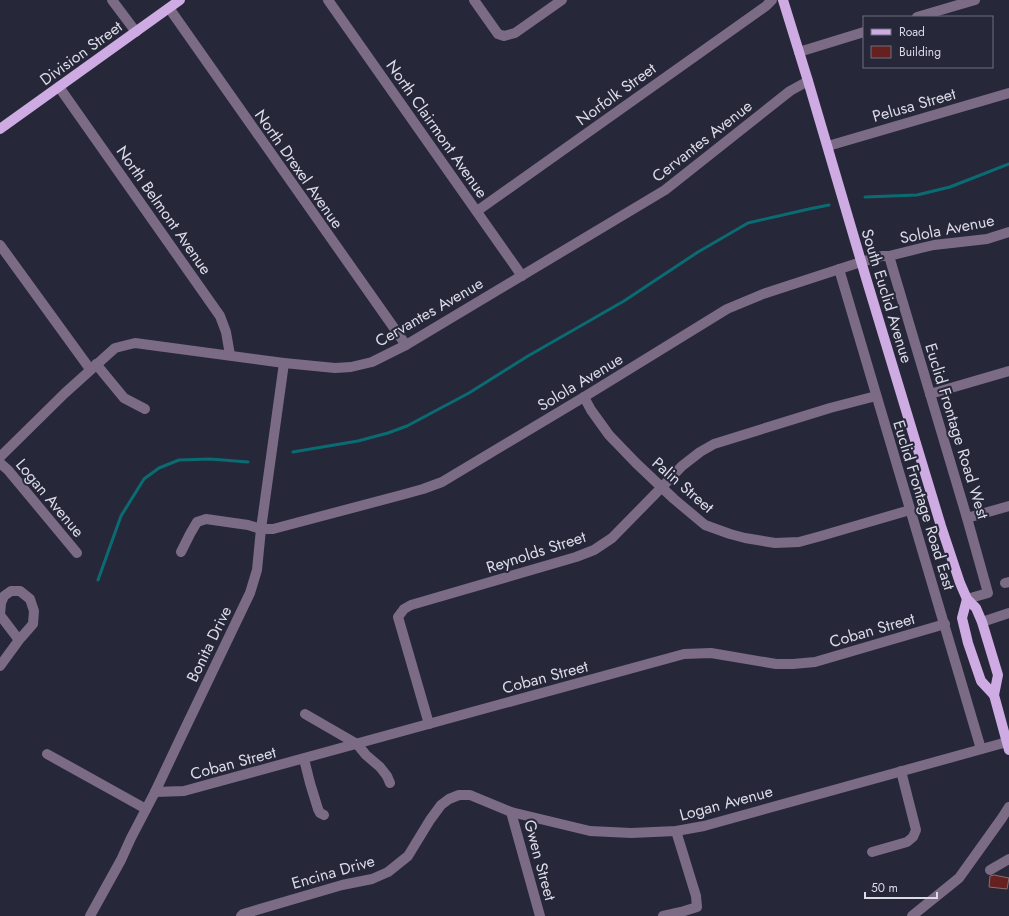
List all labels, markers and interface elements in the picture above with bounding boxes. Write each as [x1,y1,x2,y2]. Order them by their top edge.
street label: Division Street [35,15,127,91]
legend [863,16,993,68]
text: Road [899,23,925,41]
text: Building [899,43,941,61]
street label: North Clairmont Avenue [381,55,493,203]
street label: Norfolk Street [571,57,661,131]
street label: Pelusa Street [870,82,959,128]
street label: Cervantes Avenue [647,95,757,187]
street label: North Drexel Avenue [249,105,349,233]
street label: North Belmont Avenue [111,141,217,279]
street label: Solola Avenue [898,209,996,249]
street label: South Euclid Avenue [856,226,918,366]
street label: Cervantes Avenue [371,272,487,352]
street label: Euclid Frontage Road West [919,340,995,522]
street label: Solola Avenue [533,347,627,417]
street label: Euclid Frontage Road East [887,417,961,593]
street label: Palin Street [647,452,719,518]
street label: Logan Avenue [10,454,90,542]
street label: Reynolds Street [483,525,589,579]
street label: Bonita Drive [181,602,237,686]
street label: Coban Street [827,607,918,653]
street label: Coban Street [500,654,591,699]
street label: Coban Street [188,740,279,785]
street label: Logan Avenue [677,779,775,827]
street label: Gwen Street [518,817,562,903]
street label: Encina Drive [289,849,377,895]
scale bar [865,874,937,900]
text: 50 m [871,879,898,897]

